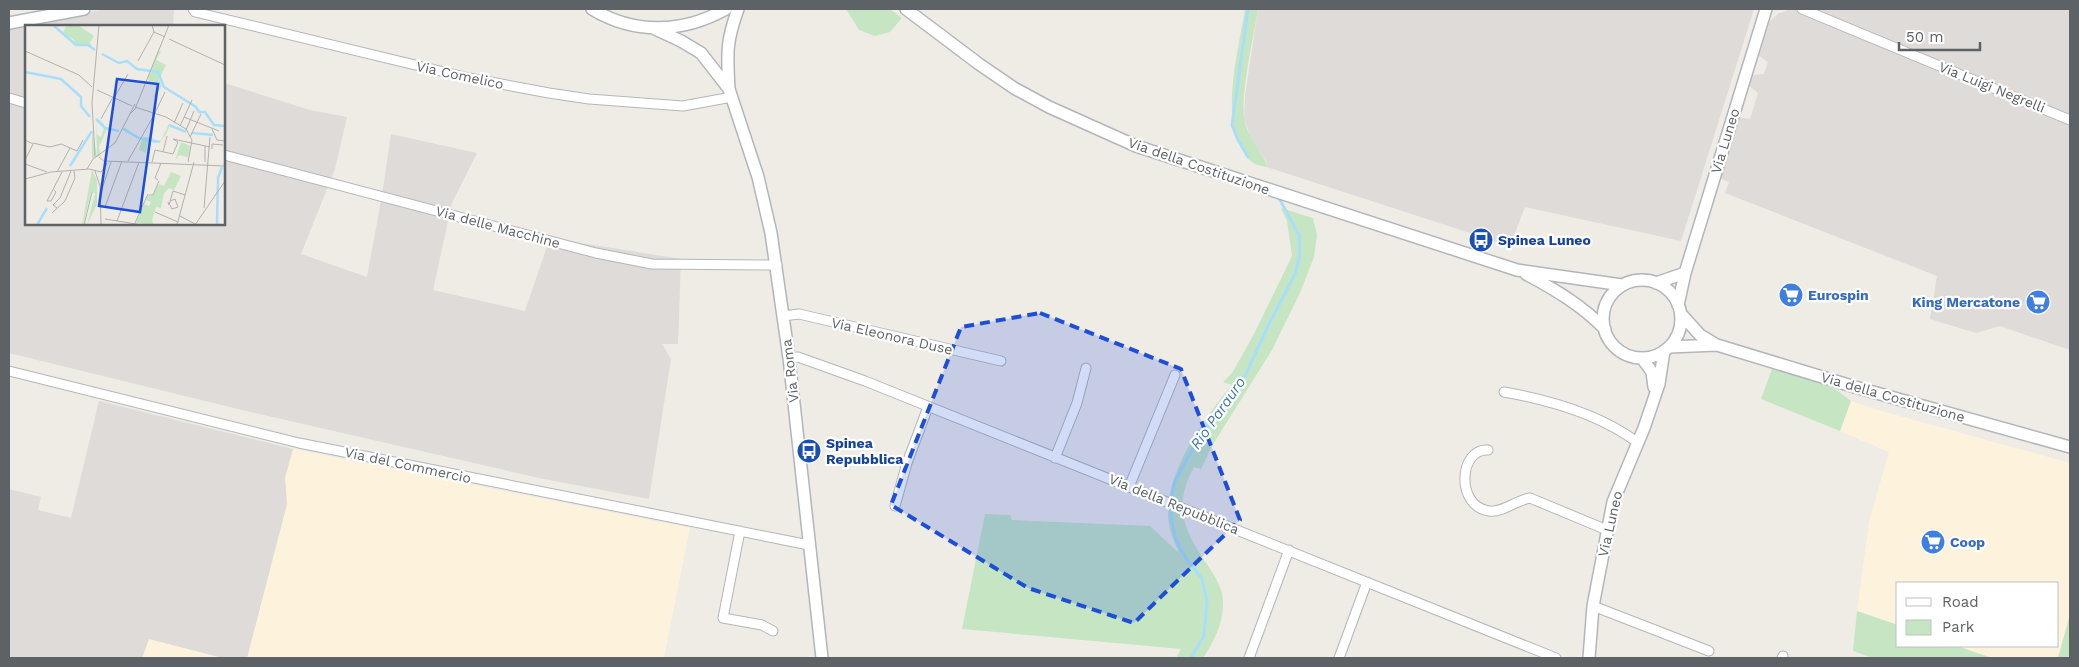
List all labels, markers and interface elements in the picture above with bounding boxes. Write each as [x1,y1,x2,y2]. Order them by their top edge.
scale bar [1899,20,1980,52]
inset map [25,25,225,225]
text: 50 m [1906,28,1943,46]
street label: Via Comelico [415,58,505,92]
street label: Via Luigi Negrelli [1937,58,2047,116]
street label: Via Luneo [1708,107,1742,175]
street label: Via della Costituzione [1126,134,1272,198]
street label: Via delle Macchine [434,203,562,251]
bus stop icon: Spinea Luneo [1468,227,1494,253]
place label: Spinea Luneo [1498,232,1591,248]
supermarket icon: Eurospin [1778,282,1804,308]
place label: Eurospin [1808,287,1869,303]
supermarket icon: King Mercatone [2025,289,2051,315]
place label: King Mercatone [1912,294,2020,310]
street label: Via Eleonora Duse [830,314,954,358]
street label: Via Roma [778,338,802,404]
street label: Via della Costituzione [1819,369,1967,425]
water label: Rio Parauro [1187,373,1249,453]
place label: Spinea Repubblica [826,435,904,467]
bus stop icon: Spinea Repubblica [796,438,822,464]
street label: Via del Commercio [343,444,473,486]
street label: Via della Repubblica [1107,471,1241,537]
street label: Via Luneo [1595,489,1625,559]
supermarket icon: Coop [1920,529,1946,555]
place label: Coop [1950,534,1985,550]
legend [1896,582,2059,647]
text: Road [1942,593,1979,611]
text: Park [1942,618,1975,636]

